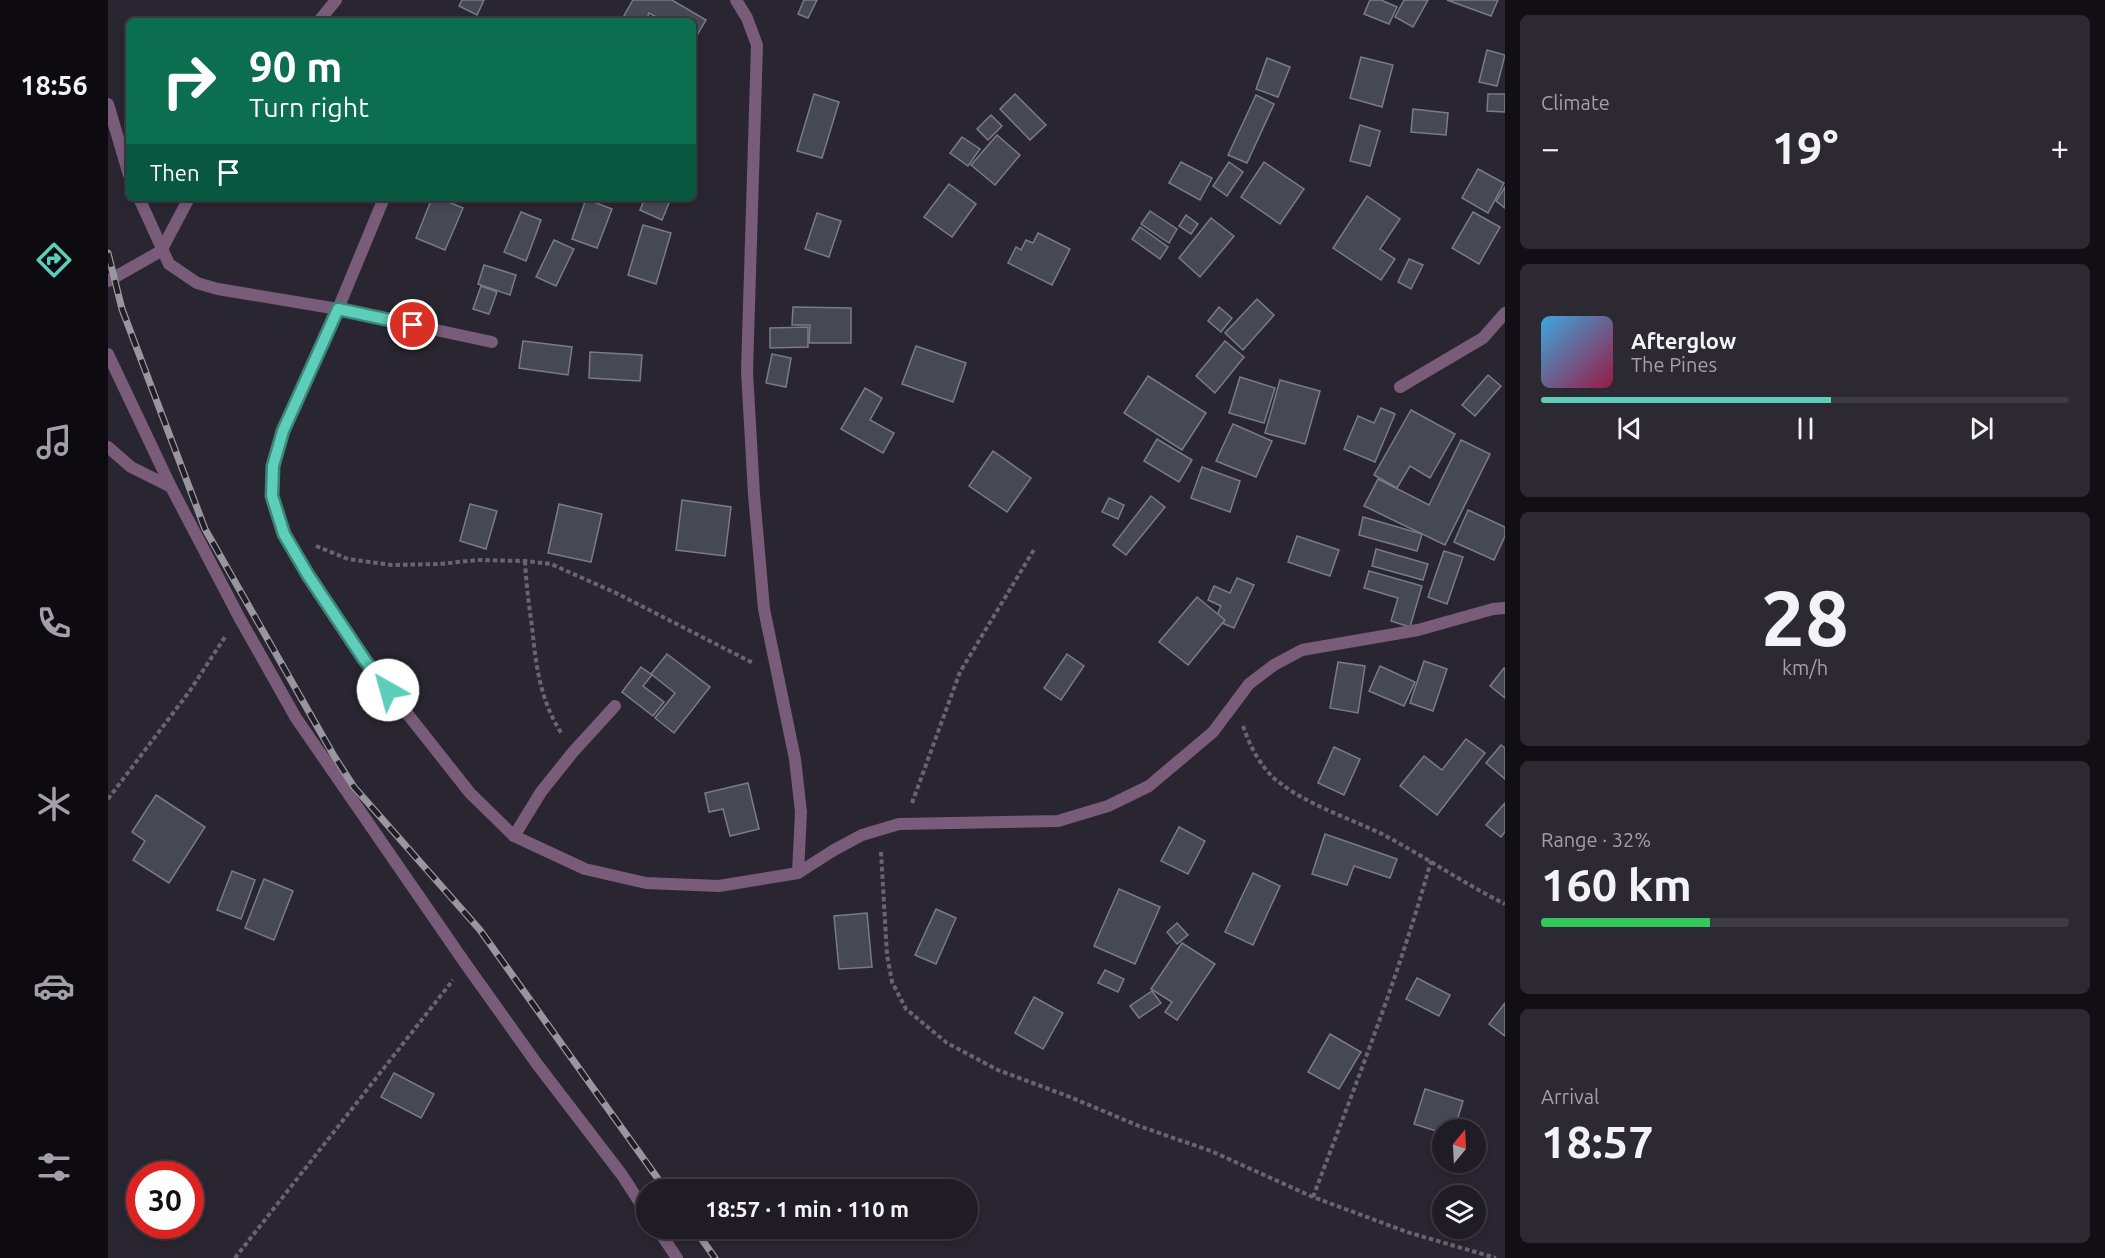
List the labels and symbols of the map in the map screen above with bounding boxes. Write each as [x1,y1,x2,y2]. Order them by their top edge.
pin [387,299,438,350]
position arrow [356,658,420,722]
north arrow [1432,1119,1486,1173]
speed limit sign: 30 [126,1161,204,1239]

